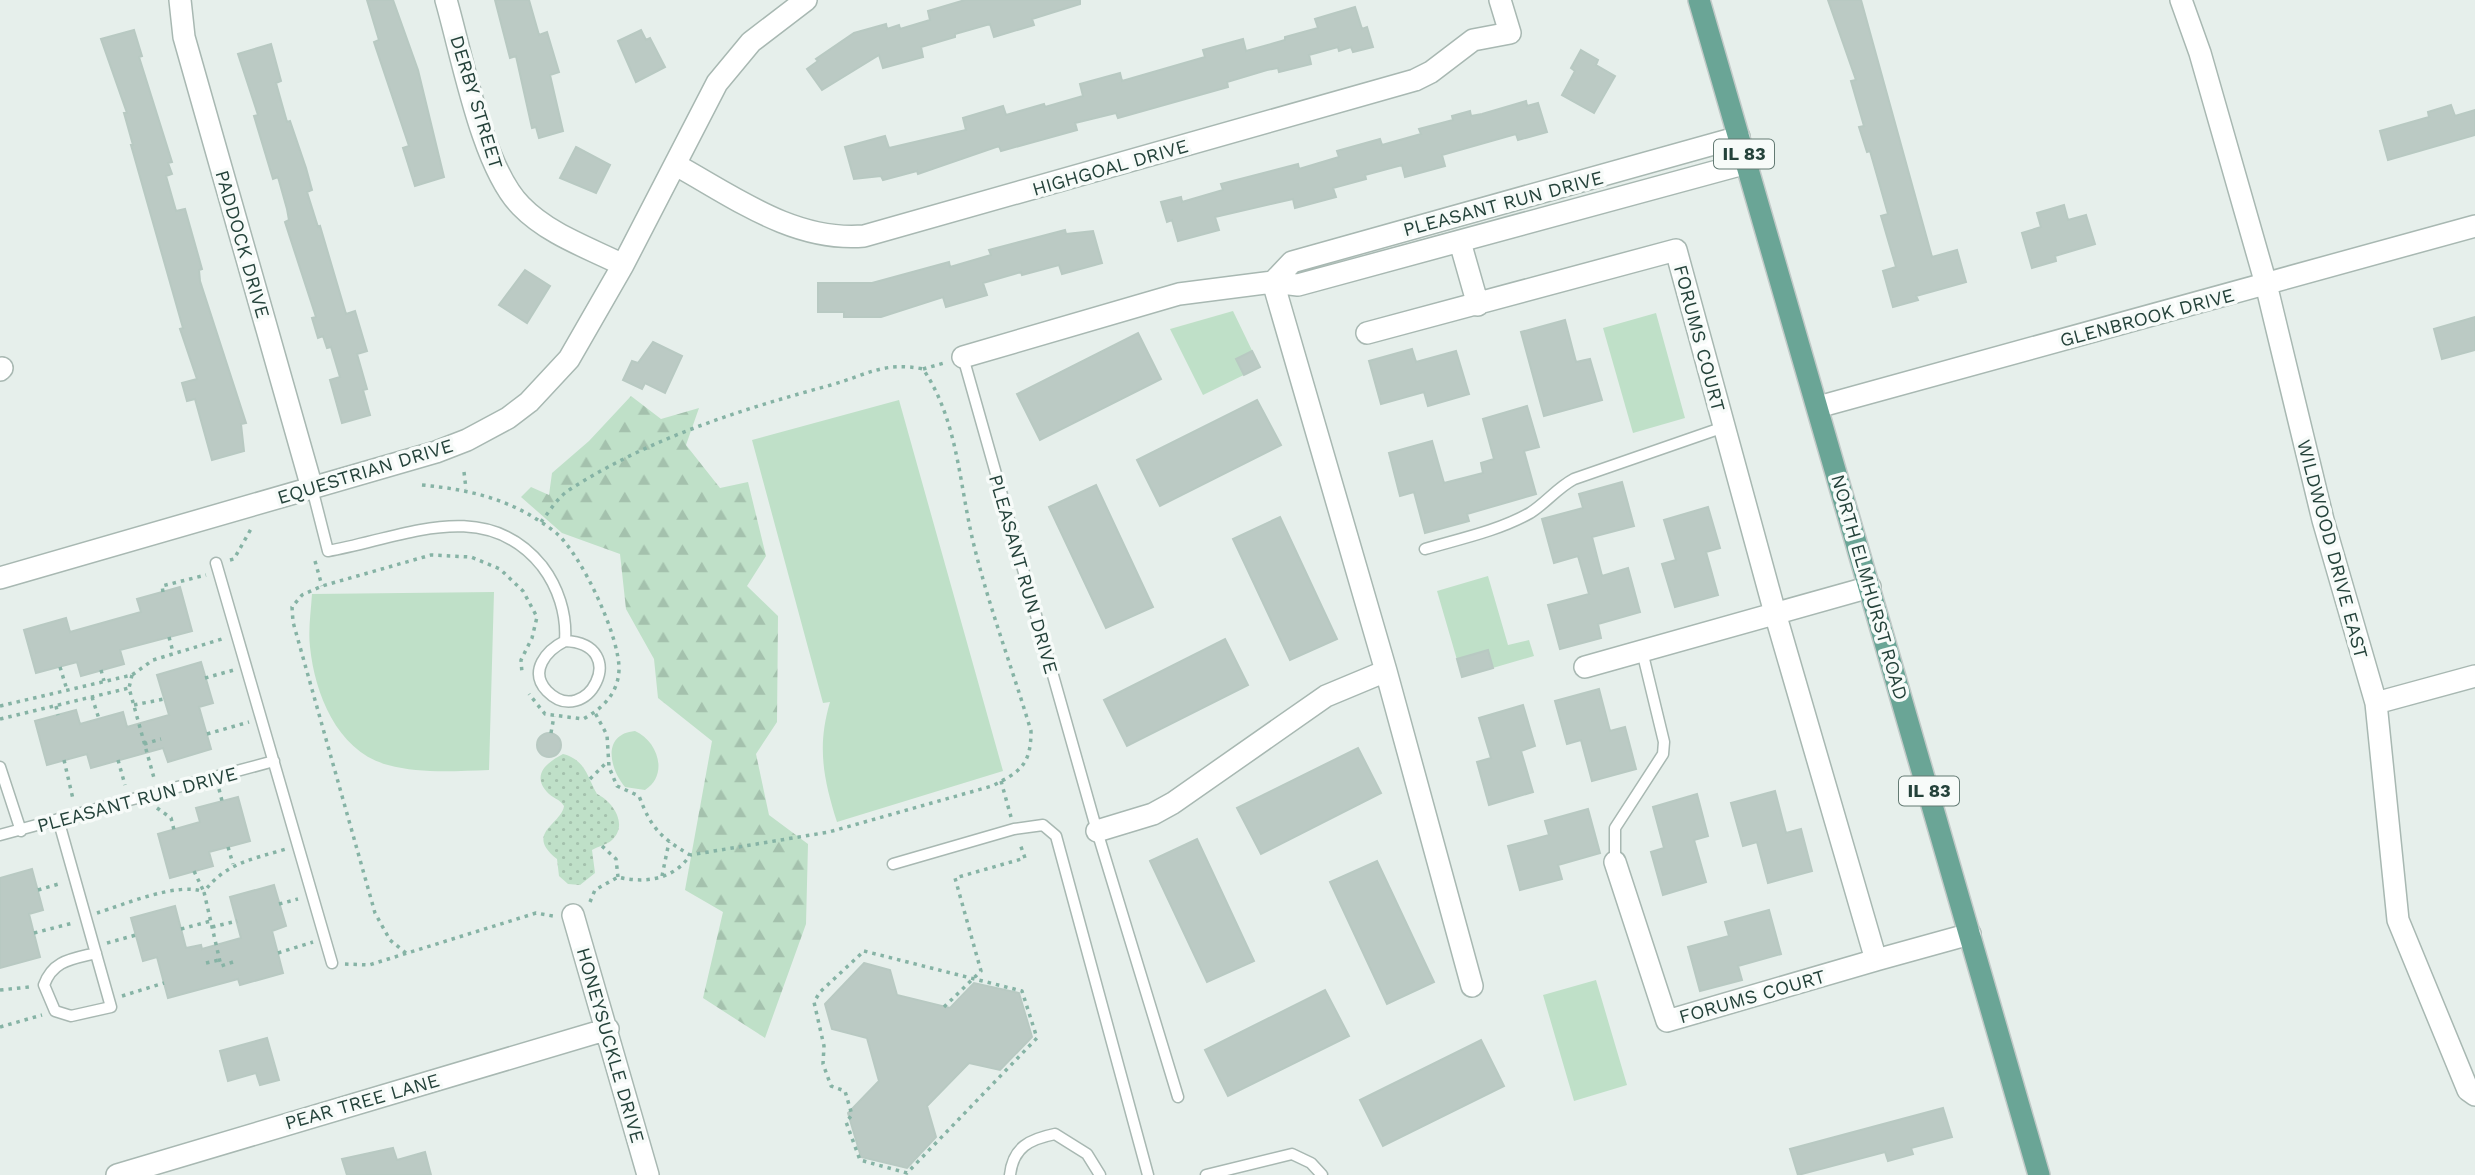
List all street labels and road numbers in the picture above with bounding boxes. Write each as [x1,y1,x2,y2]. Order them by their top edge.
street label: DERBY STREET [445,33,508,172]
street label: HIGHGOAL DRIVE [1030,134,1191,201]
road number: IL 83 [1714,140,1774,168]
street label: PLEASANT RUN DRIVE [1401,166,1606,241]
street label: PADDOCK DRIVE [210,167,275,321]
street label: FORUMS COURT [1669,262,1730,414]
street label: GLENBROOK DRIVE [2057,283,2237,352]
street label: EQUESTRIAN DRIVE [275,434,456,509]
street label: WILDWOOD DRIVE EAST [2292,437,2373,661]
street label: PLEASANT RUN DRIVE [984,472,1063,676]
street label: NORTH ELMHURST ROAD [1826,472,1913,703]
street label: PLEASANT RUN DRIVE [35,762,240,837]
road number: IL 83 [1899,776,1959,806]
street label: HONEYSUCKLE DRIVE [572,945,649,1146]
street label: FORUMS COURT [1676,965,1828,1028]
street label: PEAR TREE LANE [282,1068,442,1135]

